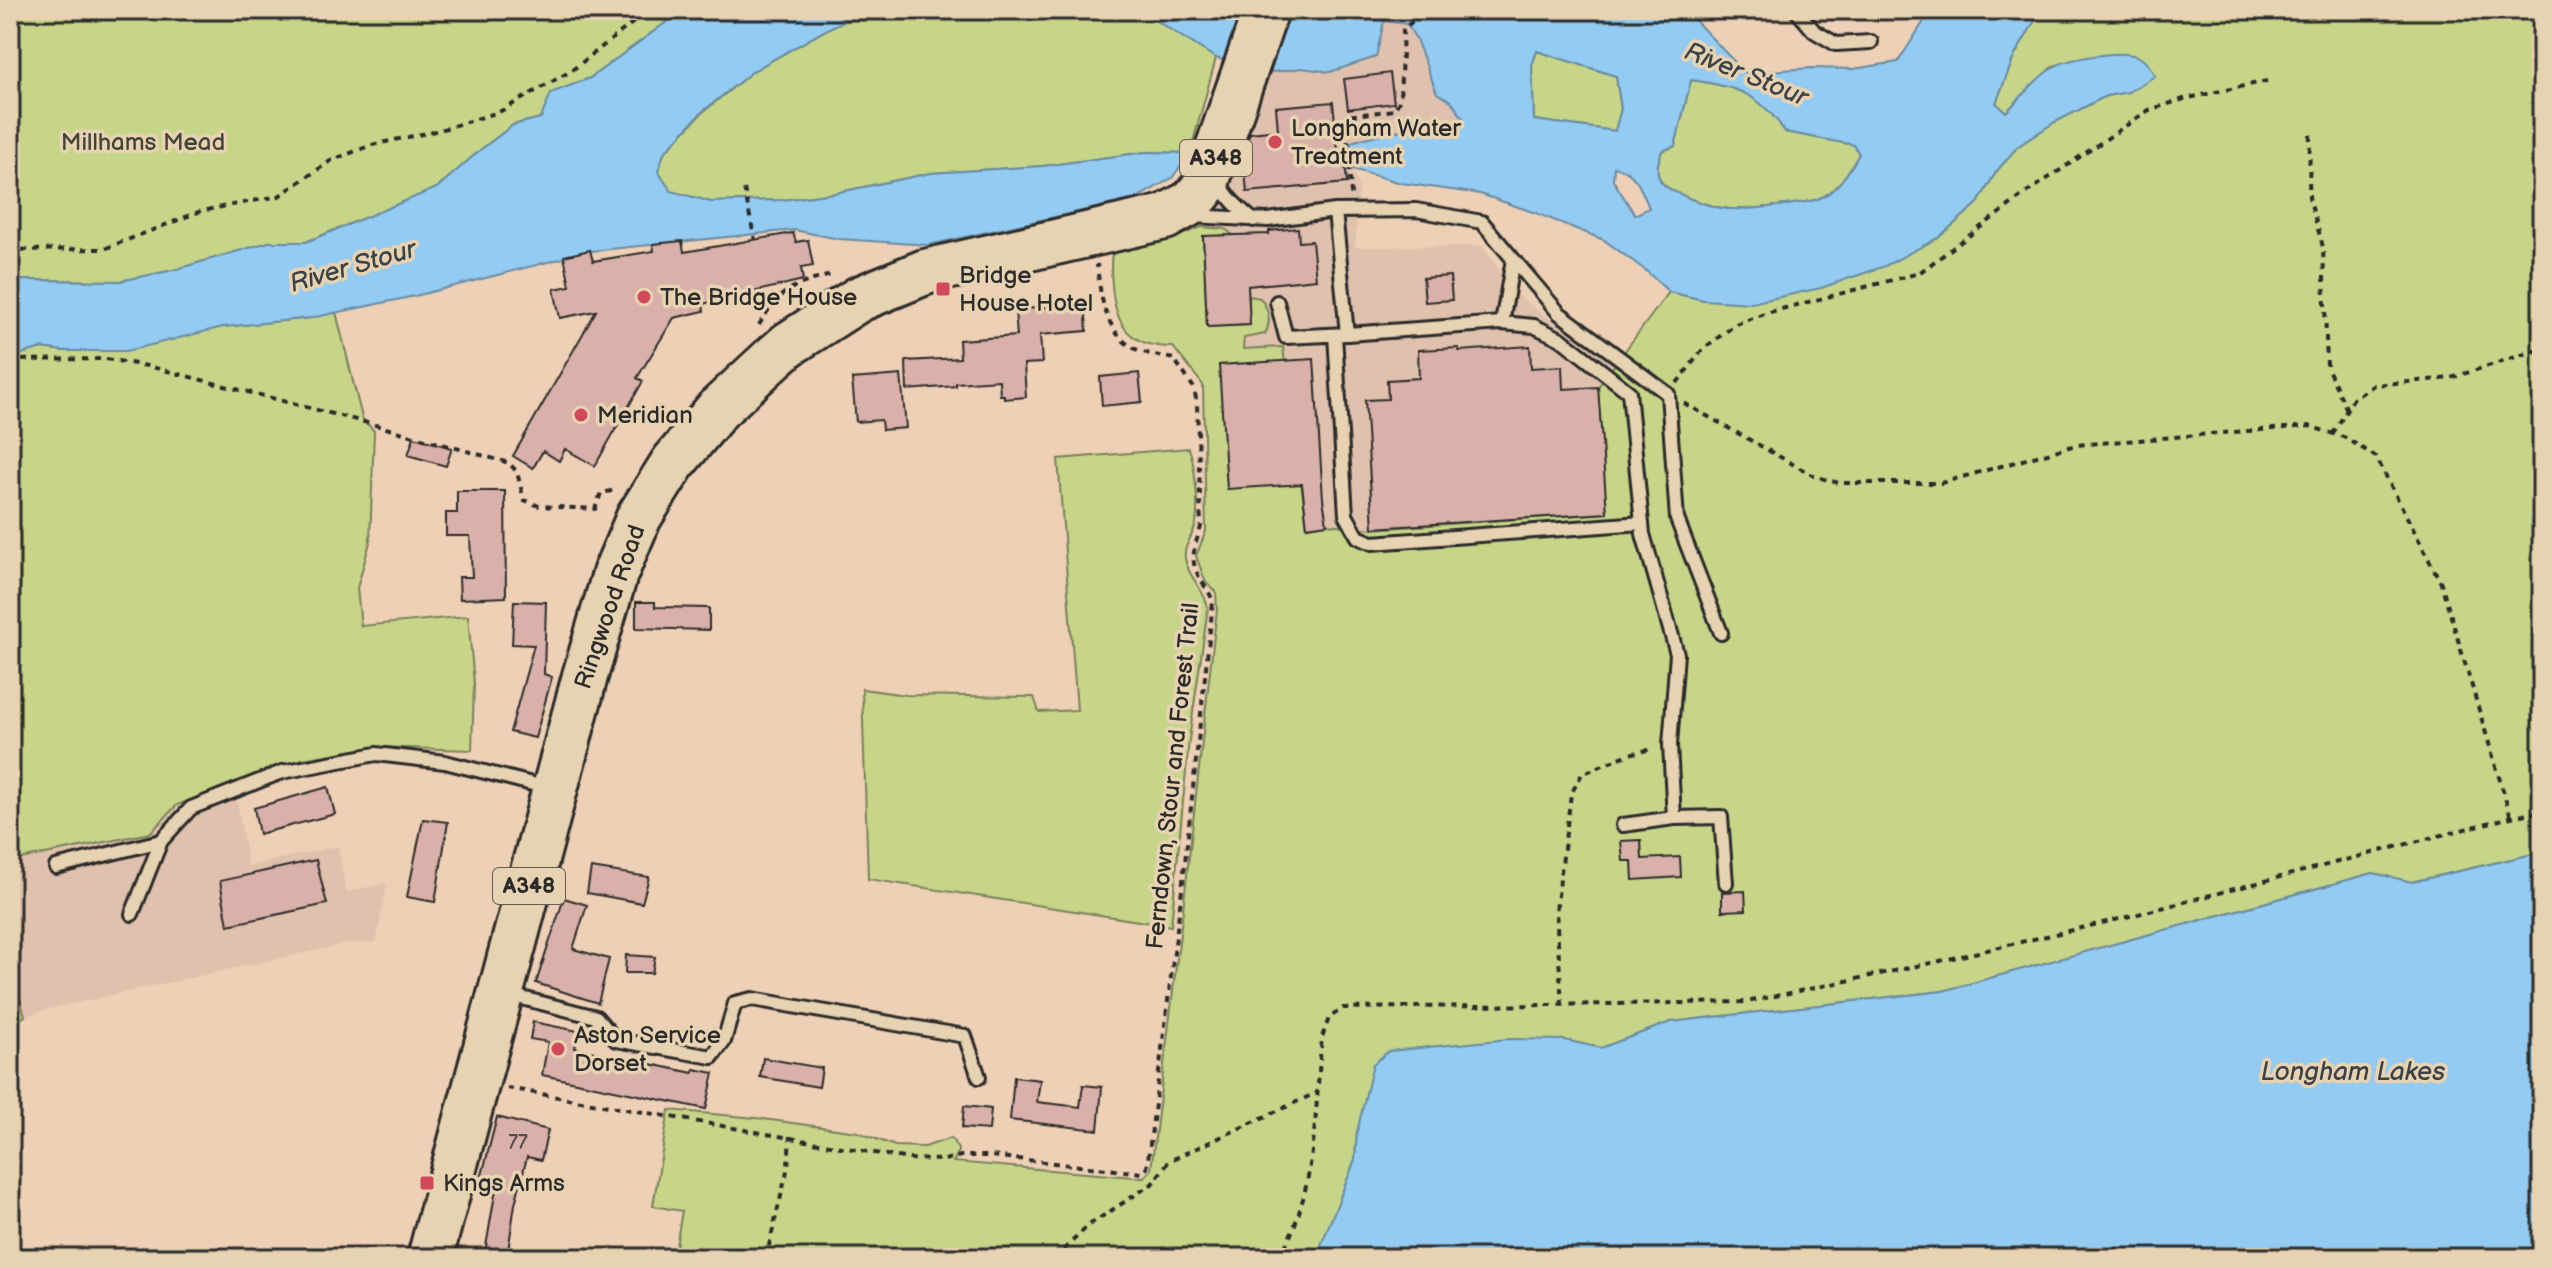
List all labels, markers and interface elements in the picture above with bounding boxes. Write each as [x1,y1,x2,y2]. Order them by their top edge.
water label: River Stour [1680,36,1814,114]
place label: Longham Water Treatment [1291,114,1461,171]
park label: Millhams Mead [61,128,225,157]
marker: Longham Water Treatment [1266,133,1284,151]
road number: A348 [1180,140,1252,176]
water label: River Stour [286,234,421,300]
place label: Bridge House Hotel [959,261,1093,318]
marker: Bridge House Hotel [934,280,952,298]
place label: The Bridge House [660,283,857,312]
marker: The Bridge House [635,288,653,306]
place label: Meridian [597,401,693,430]
marker: Meridian [572,406,590,424]
street label: Ringwood Road [568,521,652,693]
street label: Ferndown, Stour and Forest Trail [1140,601,1206,951]
road number: A348 [493,868,565,904]
place label: Aston Service Dorset [574,1021,721,1078]
marker: Aston Service Dorset [549,1040,567,1058]
water label: Longham Lakes [2261,1057,2445,1088]
house number: 77 [508,1131,528,1155]
place label: Kings Arms [443,1169,565,1198]
marker: Kings Arms [418,1174,436,1192]

